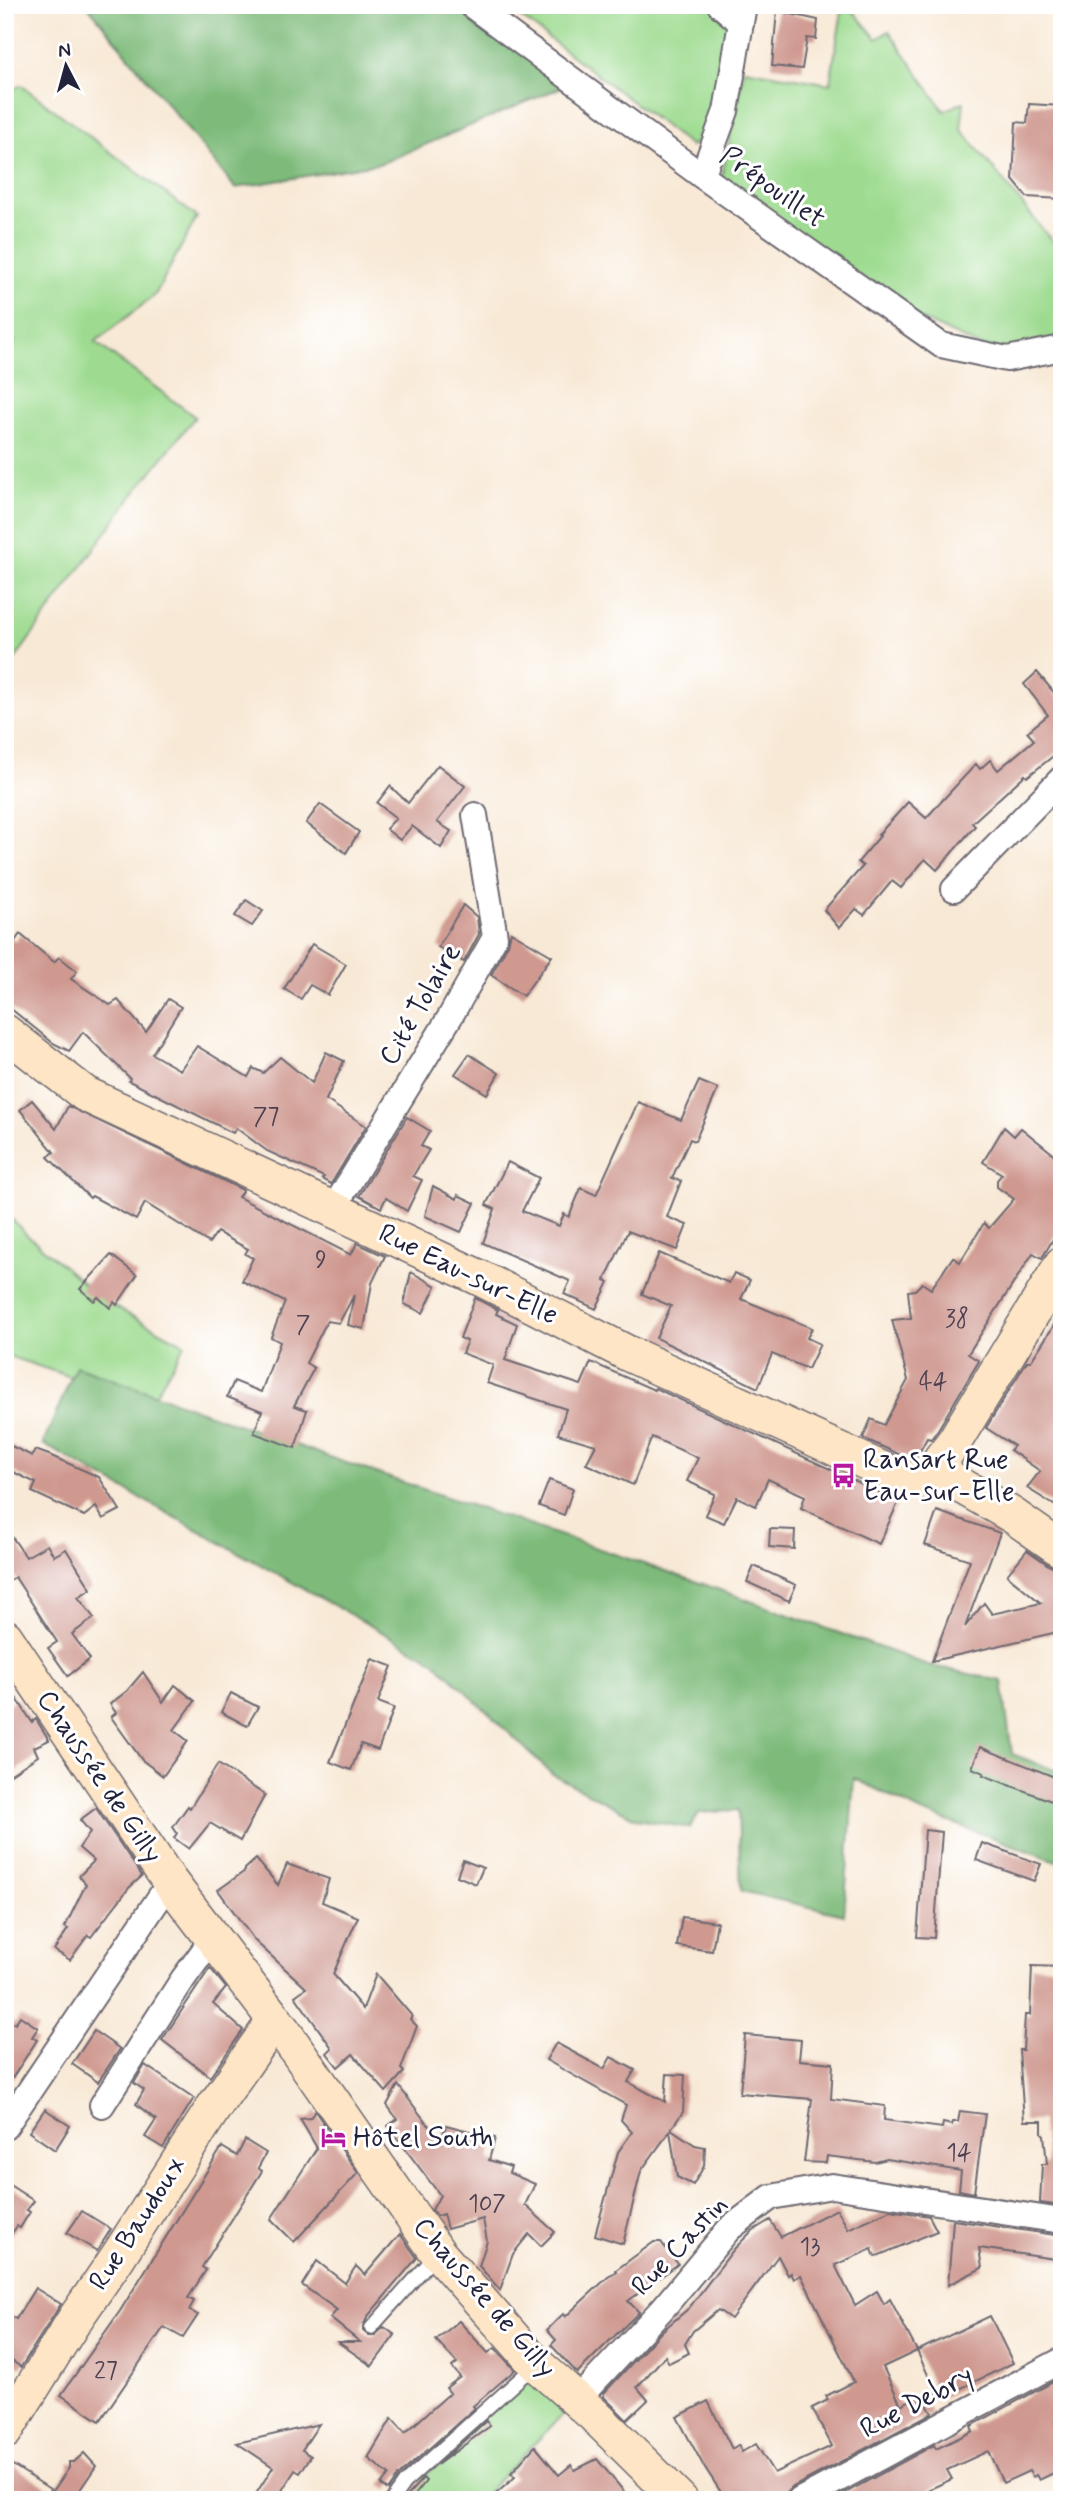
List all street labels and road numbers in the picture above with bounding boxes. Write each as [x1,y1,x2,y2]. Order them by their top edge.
street label: Prépouillet [712,138,832,238]
street label: Cité Tolaire [371,937,471,1073]
street label: Rue Eau-sur-Elle [372,1216,564,1334]
street label: Chaussée de Gilly [27,1683,171,1871]
street label: Rue Baudoux [81,2150,195,2298]
street label: Rue Castin [624,2187,736,2305]
street label: Chaussée de Gilly [404,2210,564,2386]
street label: Rue Debry [854,2358,980,2448]

